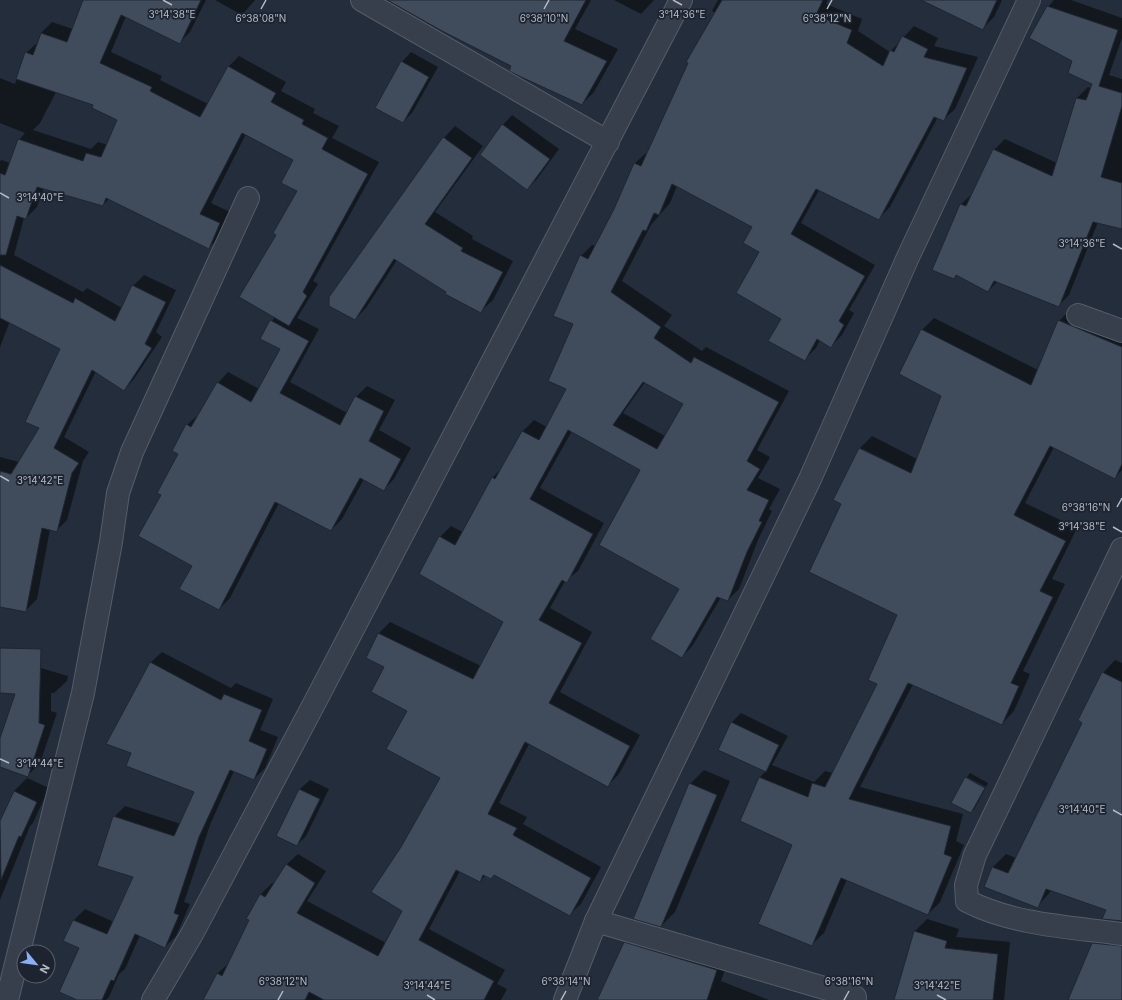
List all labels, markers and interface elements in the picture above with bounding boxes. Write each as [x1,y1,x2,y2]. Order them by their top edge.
text: 3°14'38"E [148,8,196,20]
text: 3°14'36"E [658,8,706,20]
text: 6°38'08"N [236,12,286,24]
text: 6°38'10"N [520,12,568,24]
text: 6°38'12"N [803,12,851,24]
text: 3°14'40"E [17,191,63,203]
text: 3°14'36"E [1058,237,1106,249]
text: 3°14'42"E [17,474,63,486]
text: 6°38'16"N [1062,501,1110,513]
text: 3°14'38"E [1058,520,1106,532]
text: 3°14'44"E [16,757,64,769]
text: 3°14'40"E [1059,803,1105,815]
north arrow [16,944,56,984]
text: N [37,962,53,976]
text: 6°38'12"N [259,975,307,987]
text: 6°38'14"N [542,975,590,987]
text: 6°38'16"N [825,975,873,987]
text: 3°14'44"E [403,979,451,991]
text: 3°14'42"E [914,979,960,991]

